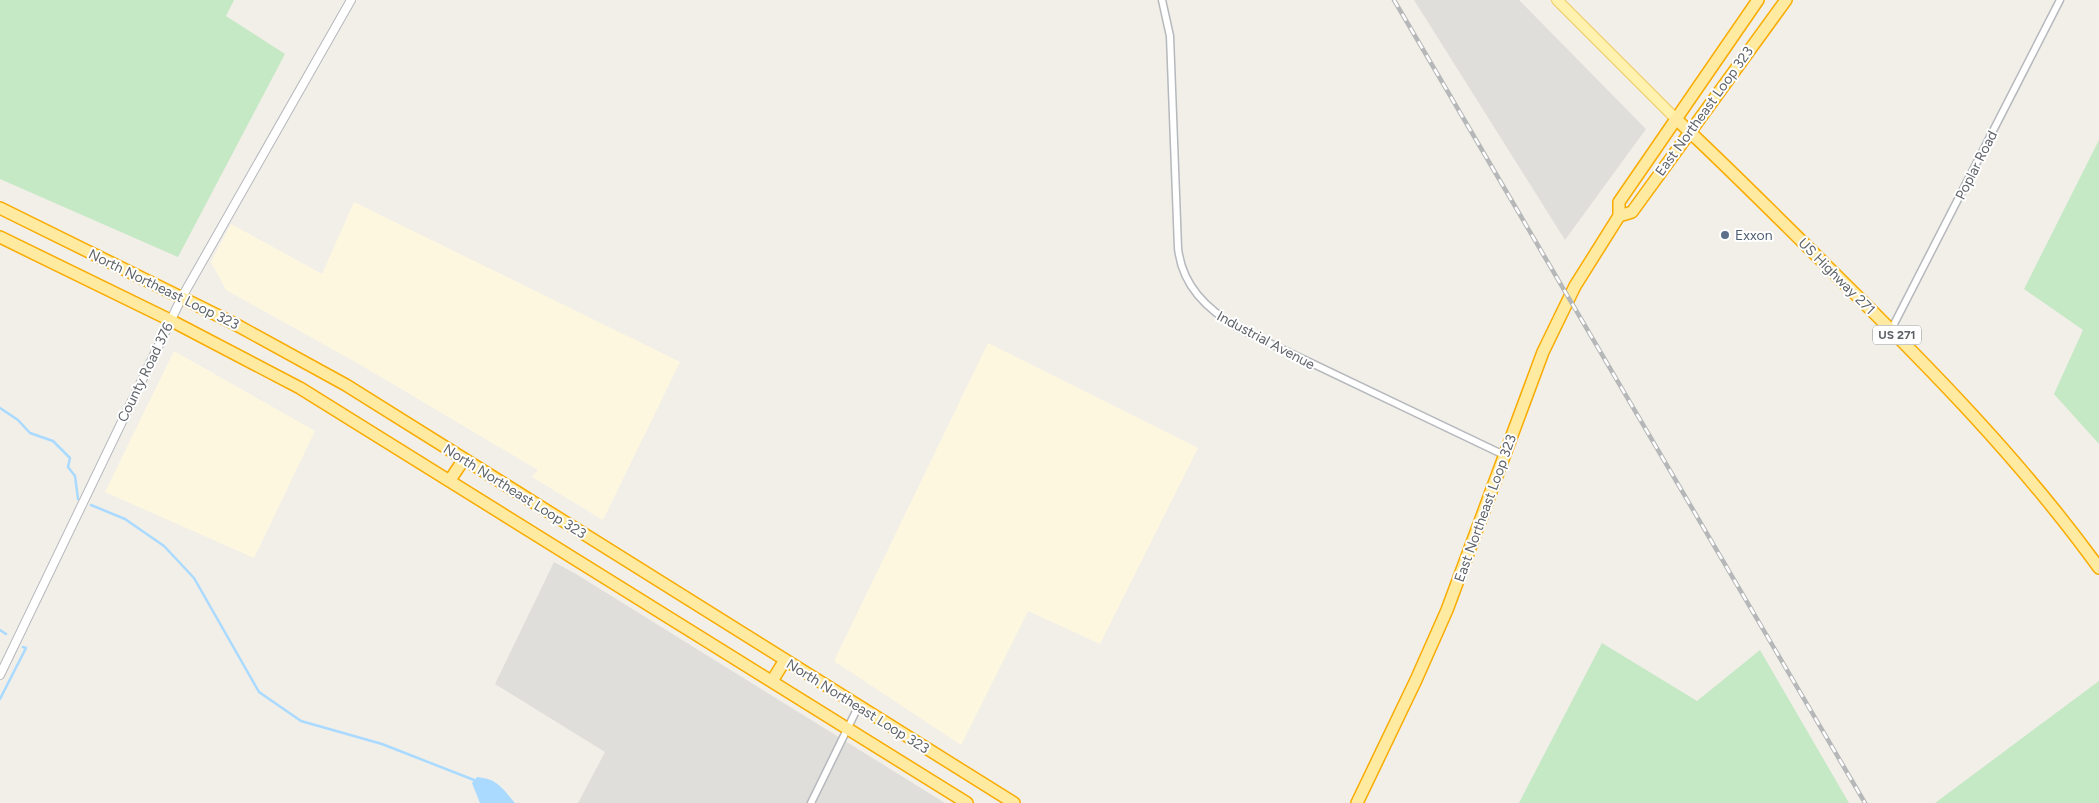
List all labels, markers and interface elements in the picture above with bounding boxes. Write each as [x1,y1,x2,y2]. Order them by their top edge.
street label: East Northeast Loop 323 [1652,43,1757,179]
street label: Poplar Road [1952,128,2001,202]
place label: Exxon [1735,227,1773,244]
marker: Exxon [1719,229,1731,241]
street label: US Highway 271 [1795,234,1879,318]
street label: North Northeast Loop 323 [86,246,242,333]
street label: Industrial Avenue [1214,307,1318,374]
street label: County Road 376 [114,320,177,425]
road number: US 271 [1873,326,1921,344]
street label: East Northeast Loop 323 [1451,432,1520,584]
street label: North Northeast Loop 323 [440,440,589,542]
street label: North Northeast Loop 323 [783,655,932,757]

